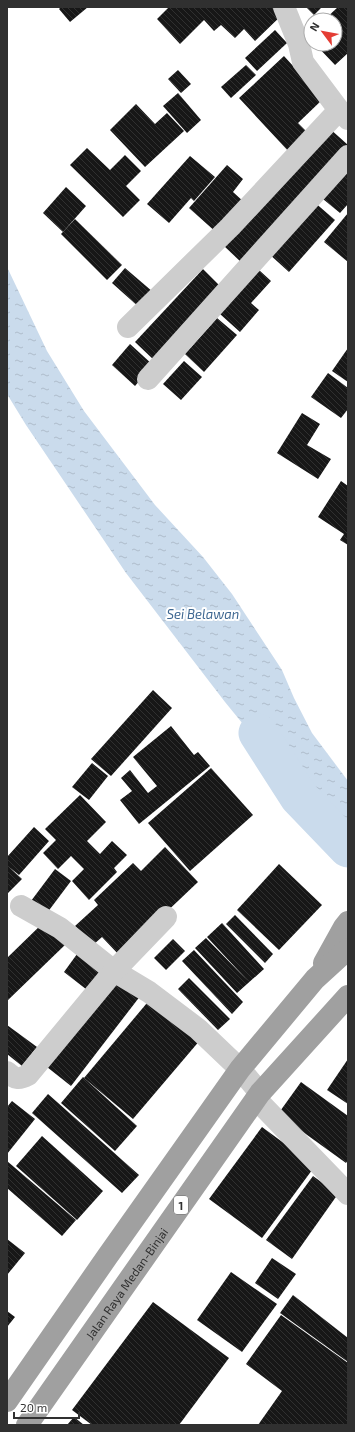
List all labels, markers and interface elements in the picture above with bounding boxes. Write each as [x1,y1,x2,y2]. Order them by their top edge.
north arrow [303,12,343,52]
text: N [306,20,322,33]
water label: Sei Belawan [167,606,239,622]
road number: 1 [174,1196,188,1214]
street label: Jalan Raya Medan-Binjai [82,1225,170,1342]
scale bar [14,1394,79,1420]
text: 20 m [20,1400,47,1414]

